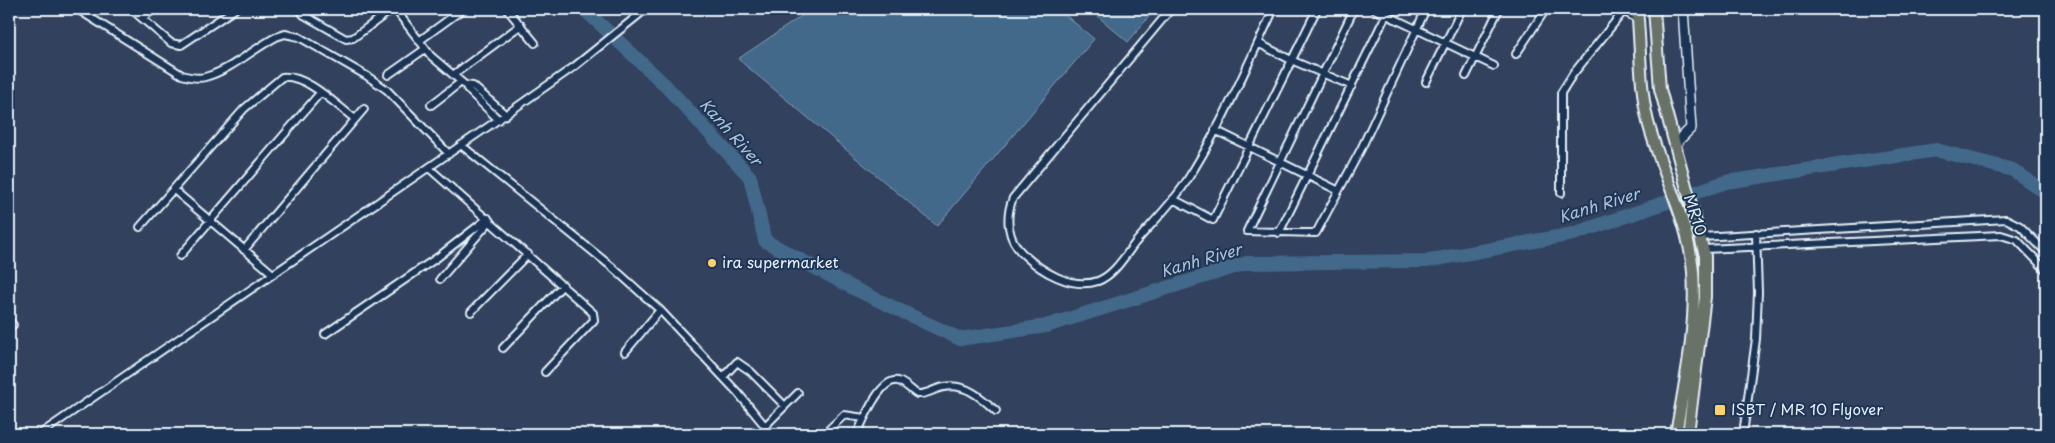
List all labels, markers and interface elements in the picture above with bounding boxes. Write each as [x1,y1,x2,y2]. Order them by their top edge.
water label: Kanh River [695,92,770,172]
water label: Kanh River [1555,180,1645,228]
street label: MR10 [1679,191,1714,238]
water label: Kanh River [1157,235,1247,282]
place label: ira supermarket [722,250,839,273]
marker: ira supermarket [706,257,718,269]
place label: ISBT / MR 10 Flyover [1731,397,1883,420]
marker: ISBT / MR 10 Flyover [1713,403,1727,417]

